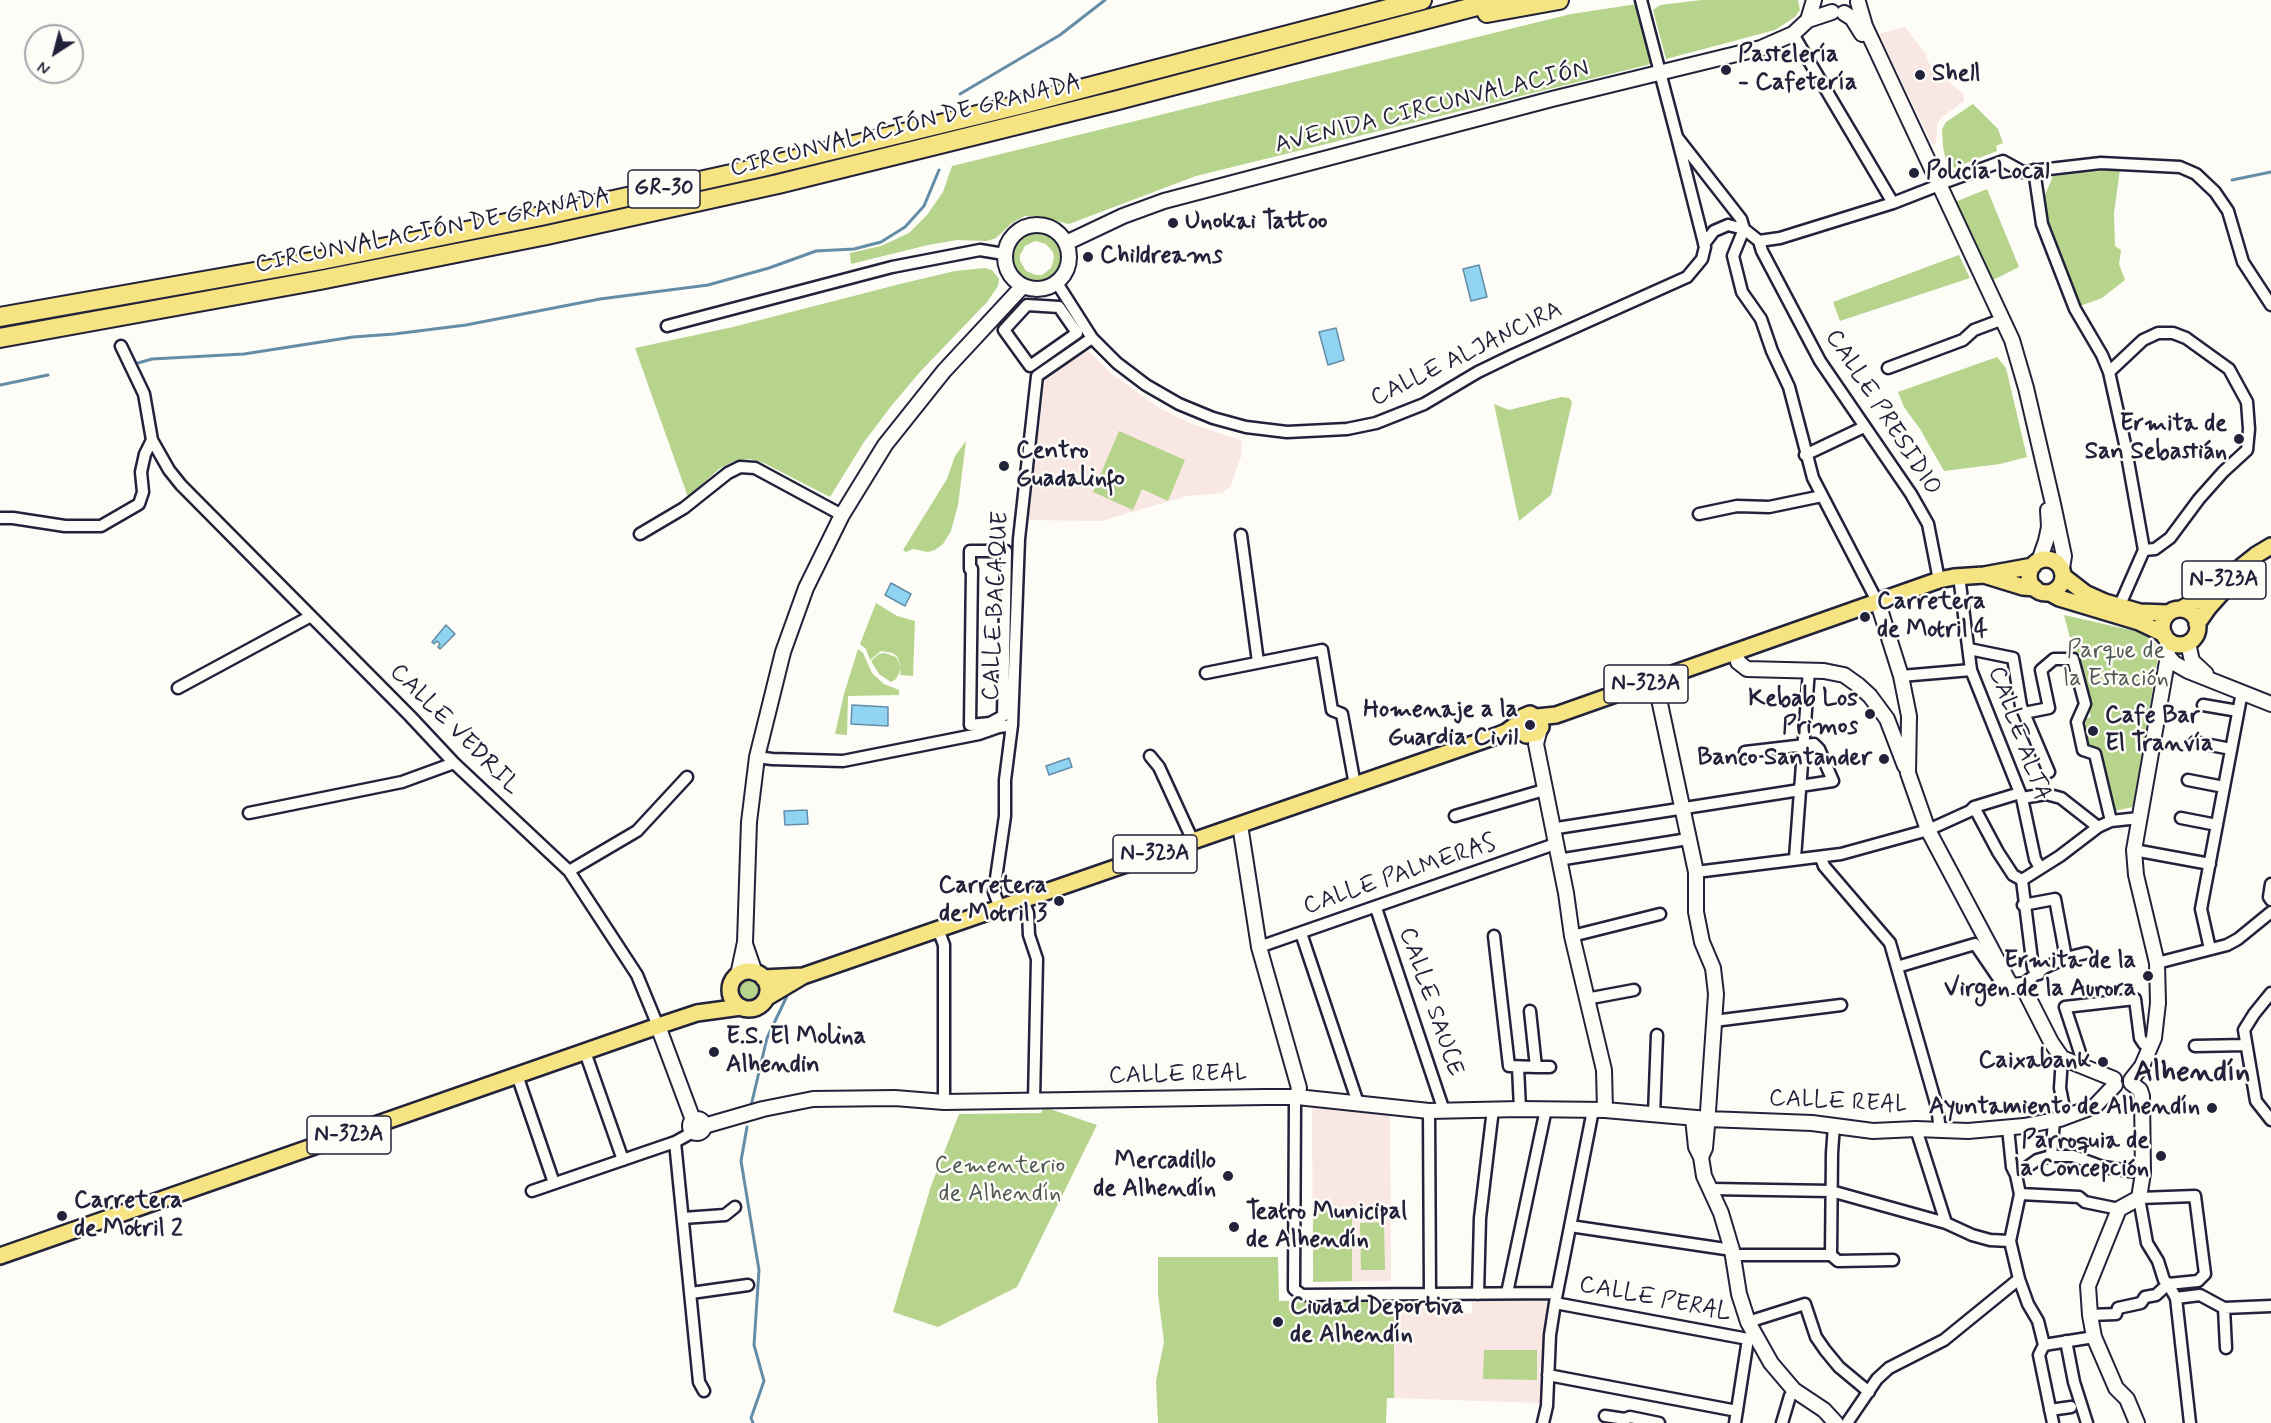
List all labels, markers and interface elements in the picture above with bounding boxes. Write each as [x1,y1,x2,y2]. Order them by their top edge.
north arrow [24,24,84,84]
place label: Pastelería - Cafetería [1738,42,1857,98]
street label: AVENIDA CIRCUNVALACIÓN [1272,55,1592,161]
text: N [34,56,55,79]
place label: Shell [1932,61,1980,89]
marker: Pastelería - Cafetería [1719,63,1733,77]
marker: Shell [1913,68,1927,82]
street label: CIRCUNVALACIÓN DE GRANADA [727,69,1085,185]
place label: Policía Local [1926,159,2050,187]
marker: Policía Local [1907,166,1921,180]
road number: GR-30 [628,170,700,208]
street label: CIRCUNVALACIÓN DE GRANADA [253,183,613,281]
place label: Unokai Tattoo [1185,209,1327,237]
marker: Unokai Tattoo [1166,216,1180,230]
place label: Childreams [1100,243,1223,271]
marker: Childreams [1081,250,1095,264]
street label: CALLE ALJANCIRA [1366,296,1568,414]
street label: CALLE PRESIDIO [1818,325,1946,501]
place label: Ermita de San Sebastián [2085,411,2227,467]
marker: Ermita de San Sebastián [2232,432,2246,446]
place label: Centro Guadalinfo [1016,438,1125,494]
marker: Centro Guadalinfo [997,459,1011,473]
street label: CALLE BACAQUE [978,511,1016,701]
road number: N-323A [2182,561,2266,599]
place label: Carretera de Motril 4 [1877,589,1988,645]
marker: Carretera de Motril 4 [1858,610,1872,624]
park label: Parque de la Estación [2063,638,2169,694]
street label: CALLE VEDRIL [383,659,525,801]
street label: CALLE ALTA [1980,663,2056,805]
road number: N-323A [1604,665,1688,703]
place label: Kebab Los Primos [1748,686,1858,742]
place label: Homenaje a la Guardia Civil [1363,697,1518,753]
place label: Cafe Bar El Tranvía [2105,703,2213,759]
marker: Kebab Los Primos [1863,707,1877,721]
marker: Homenaje a la Guardia Civil [1523,718,1537,732]
marker: Cafe Bar El Tranvía [2086,724,2100,738]
place label: Banco Santander [1697,745,1872,773]
marker: Banco Santander [1877,752,1891,766]
street label: CALLE PALMERAS [1300,830,1500,922]
road number: N-323A [1113,835,1197,873]
place label: Carretera de Motril 3 [938,873,1047,929]
marker: Carretera de Motril 3 [1052,894,1066,908]
street label: CALLE SAUCE [1391,924,1469,1080]
place label: Ermita de la Virgen de la Aurora [1944,948,2136,1004]
marker: Ermita de la Virgen de la Aurora [2141,969,2155,983]
place label: E.S. El Molina Alhendin [726,1024,866,1080]
marker: E.S. El Molina Alhendin [707,1045,721,1059]
place label: Caixabank [1978,1048,2091,1076]
marker: Caixabank [2096,1055,2110,1069]
district label: Alhendín [2134,1056,2250,1092]
street label: CALLE REAL [1108,1060,1248,1092]
street label: CALLE REAL [1768,1085,1908,1121]
place label: Ayuntamiento de Alhendín [1929,1094,2200,1122]
marker: Ayuntamiento de Alhendín [2205,1101,2219,1115]
road number: N-323A [307,1116,391,1154]
place label: Parroquia de la Concepción [2015,1128,2149,1184]
place label: Mercadillo de Alhendín [1093,1148,1216,1204]
marker: Parroquia de la Concepción [2154,1149,2168,1163]
park label: Cementerio de Alhendín [935,1153,1065,1209]
marker: Mercadillo de Alhendín [1221,1169,1235,1183]
place label: Carretera de Motril 2 [74,1188,183,1244]
place label: Teatro Municipal de Alhendín [1246,1199,1407,1255]
marker: Carretera de Motril 2 [55,1209,69,1223]
marker: Teatro Municipal de Alhendín [1227,1220,1241,1234]
street label: CALLE PERAL [1576,1271,1734,1329]
place label: Ciudad Deportiva de Alhendín [1290,1294,1464,1350]
marker: Ciudad Deportiva de Alhendín [1271,1315,1285,1329]

